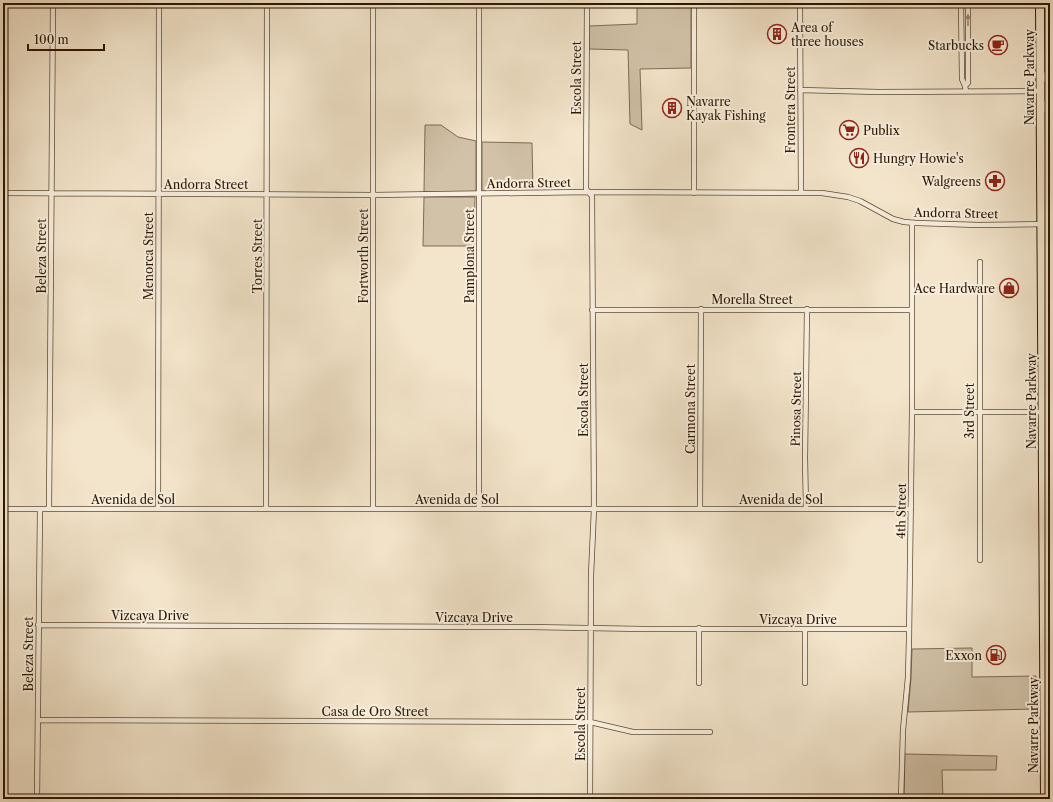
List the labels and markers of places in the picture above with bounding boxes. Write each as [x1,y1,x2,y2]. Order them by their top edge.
place label: Area of three houses [790,20,864,49]
building icon: Area of three houses [766,23,788,45]
cafe icon: Starbucks [987,34,1009,56]
place label: Starbucks [928,38,984,53]
place label: Navarre Kayak Fishing [686,94,766,123]
building icon: Navarre Kayak Fishing [661,97,683,119]
supermarket icon: Publix [838,119,860,141]
place label: Publix [863,123,900,138]
restaurant icon: Hungry Howie's [848,147,870,169]
place label: Hungry Howie's [873,151,964,166]
pharmacy icon: Walgreens [984,170,1006,192]
place label: Walgreens [921,174,981,189]
shop icon: Ace Hardware [998,277,1020,299]
place label: Ace Hardware [913,281,995,296]
fuel station icon: Exxon [985,644,1007,666]
place label: Exxon [945,648,982,663]

